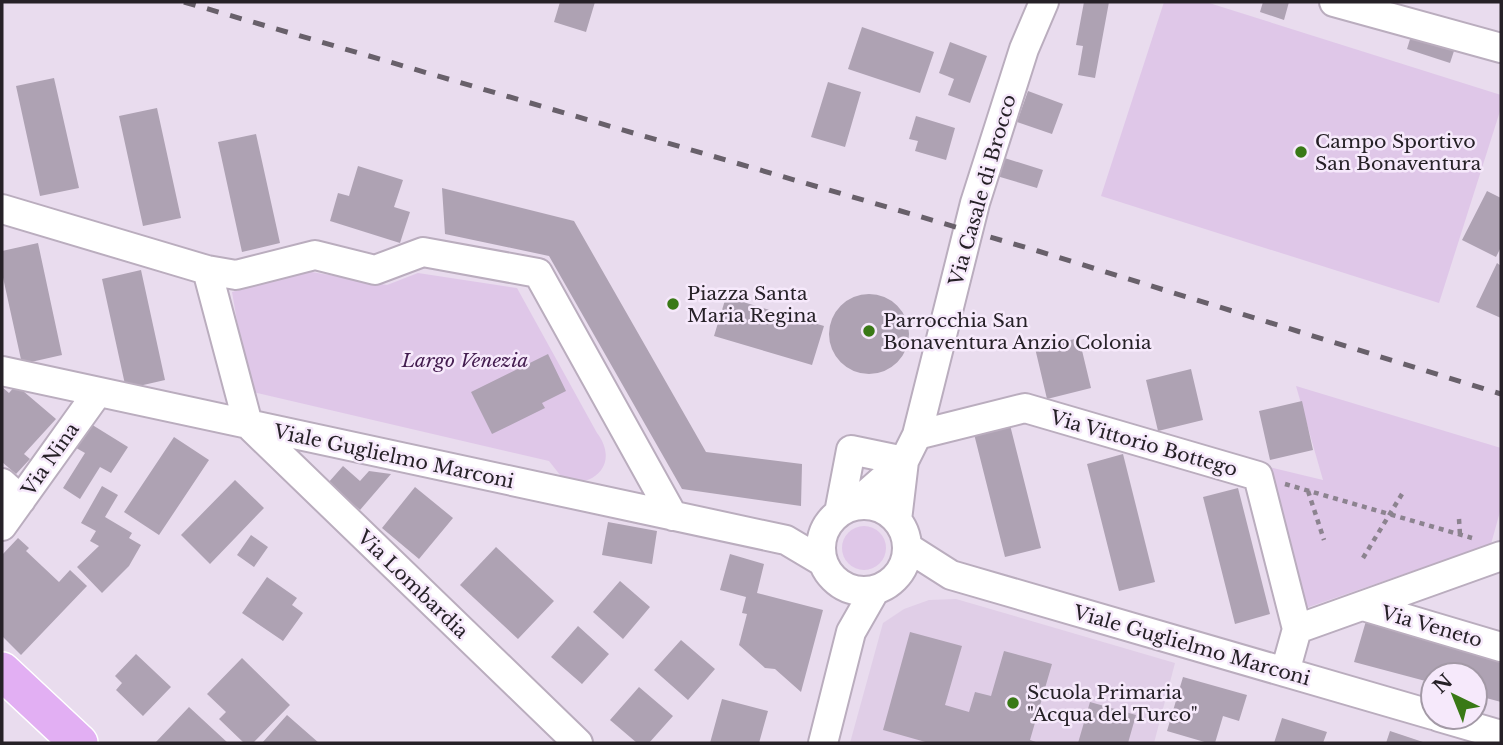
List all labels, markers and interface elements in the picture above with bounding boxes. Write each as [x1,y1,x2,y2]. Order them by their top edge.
street label: Via Casale di Brocco [944,92,1021,289]
place label: Campo Sportivo San Bonaventura [1315,130,1482,175]
marker: Campo Sportivo San Bonaventura [1293,144,1309,160]
place label: Piazza Santa Maria Regina [687,282,817,327]
marker: Piazza Santa Maria Regina [665,296,681,312]
place label: Parrocchia San Bonaventura Anzio Colonia [883,309,1152,354]
marker: Parrocchia San Bonaventura Anzio Colonia [861,323,877,339]
park label: Largo Venezia [401,349,529,372]
street label: Via Vittorio Bottego [1047,405,1240,481]
street label: Via Nina [16,418,84,501]
street label: Viale Guglielmo Marconi [271,420,517,493]
street label: Via Lombardia [352,525,473,643]
street label: Viale Guglielmo Marconi [1070,600,1313,690]
street label: Via Veneto [1378,601,1485,652]
north arrow [1419,661,1489,731]
text: N [1428,669,1457,698]
place label: Scuola Primaria "Acqua del Turco" [1027,681,1198,726]
marker: Scuola Primaria "Acqua del Turco" [1005,695,1021,711]

